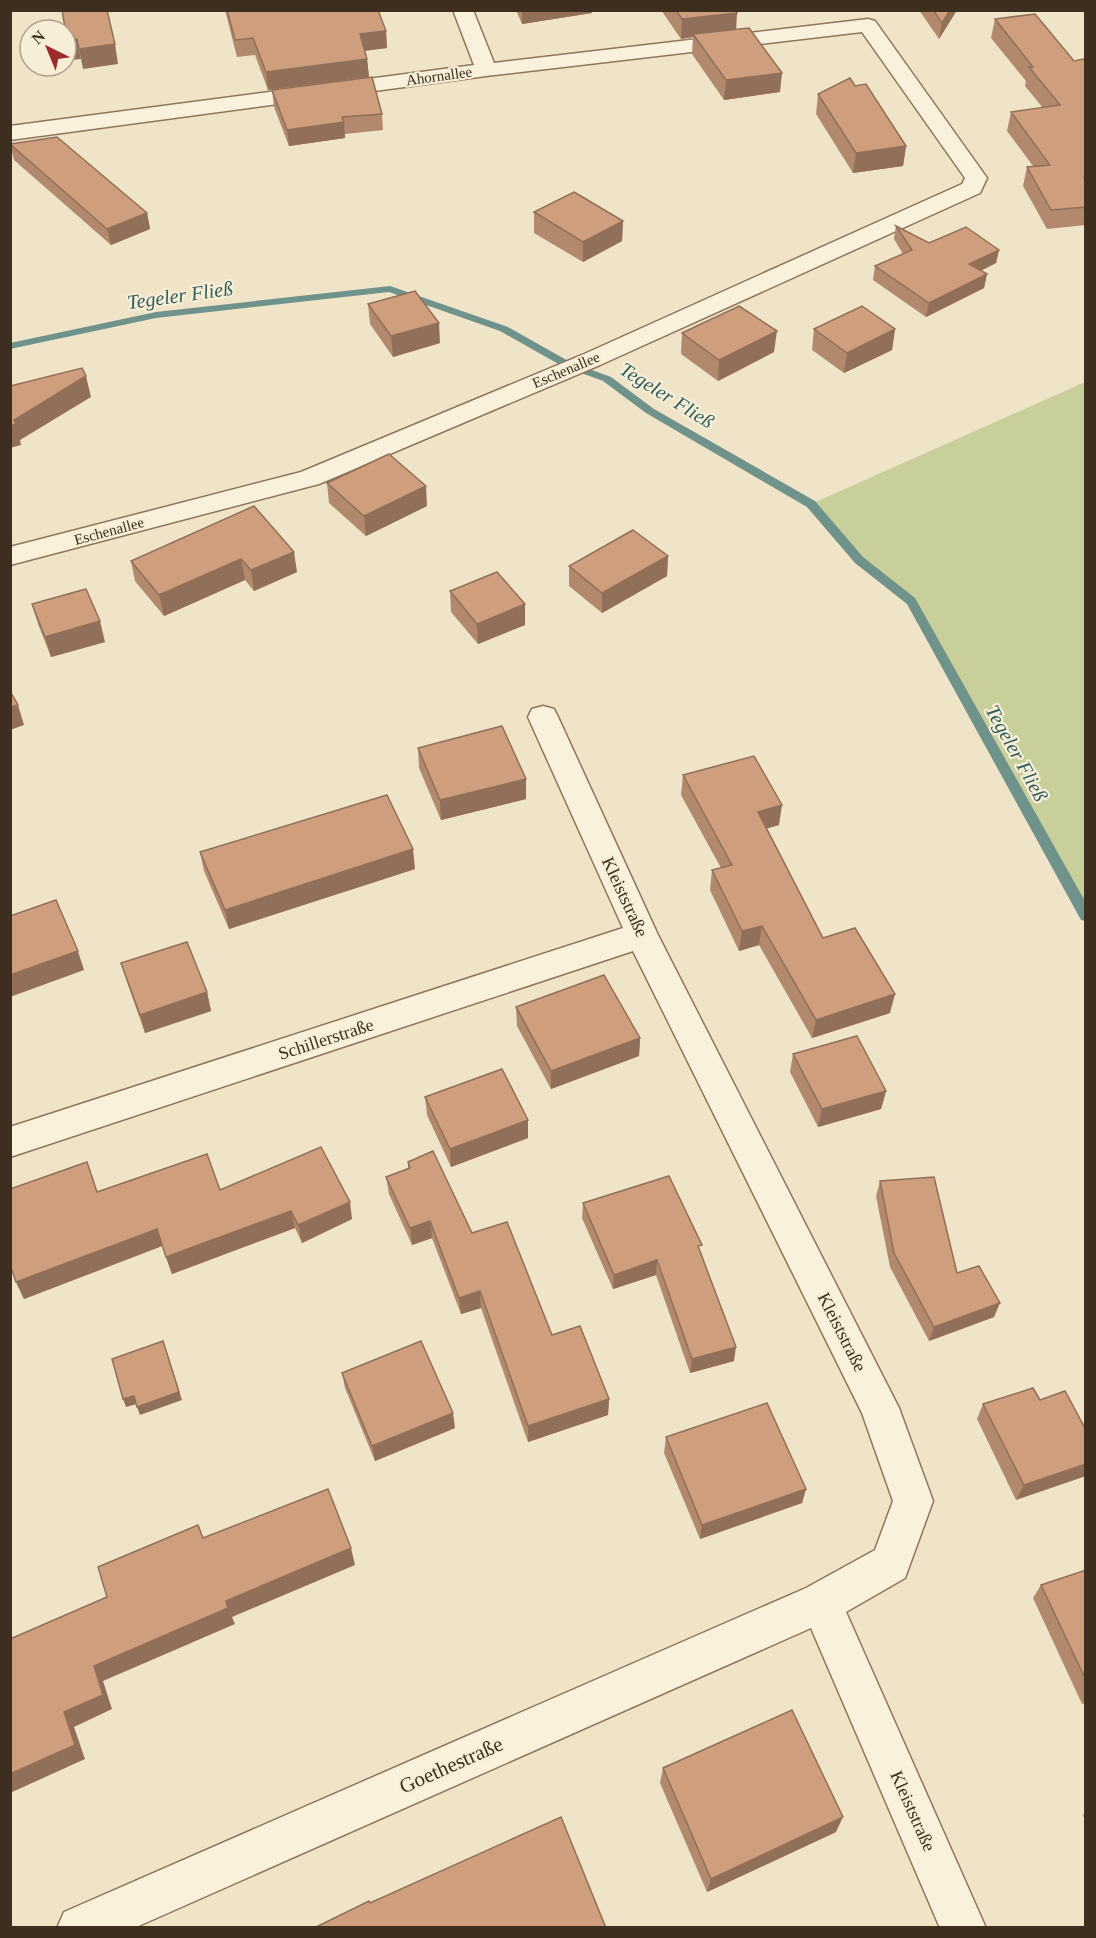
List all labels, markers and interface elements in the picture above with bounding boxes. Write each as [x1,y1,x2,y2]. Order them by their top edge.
north arrow [18,18,78,78]
text: N [28,27,48,48]
street label: Ahornallee [405,63,473,89]
water label: Tegeler Fließ [126,277,234,314]
street label: Eschenallee [530,349,602,391]
water label: Tegeler Fließ [615,357,718,433]
street label: Eschenallee [72,514,146,548]
water label: Tegeler Fließ [981,701,1052,805]
street label: Kleiststraße [598,854,652,940]
street label: Schillerstraße [276,1014,376,1064]
street label: Kleiststraße [814,1289,870,1375]
street label: Goethestraße [396,1732,506,1798]
street label: Kleiststraße [886,1768,940,1854]

